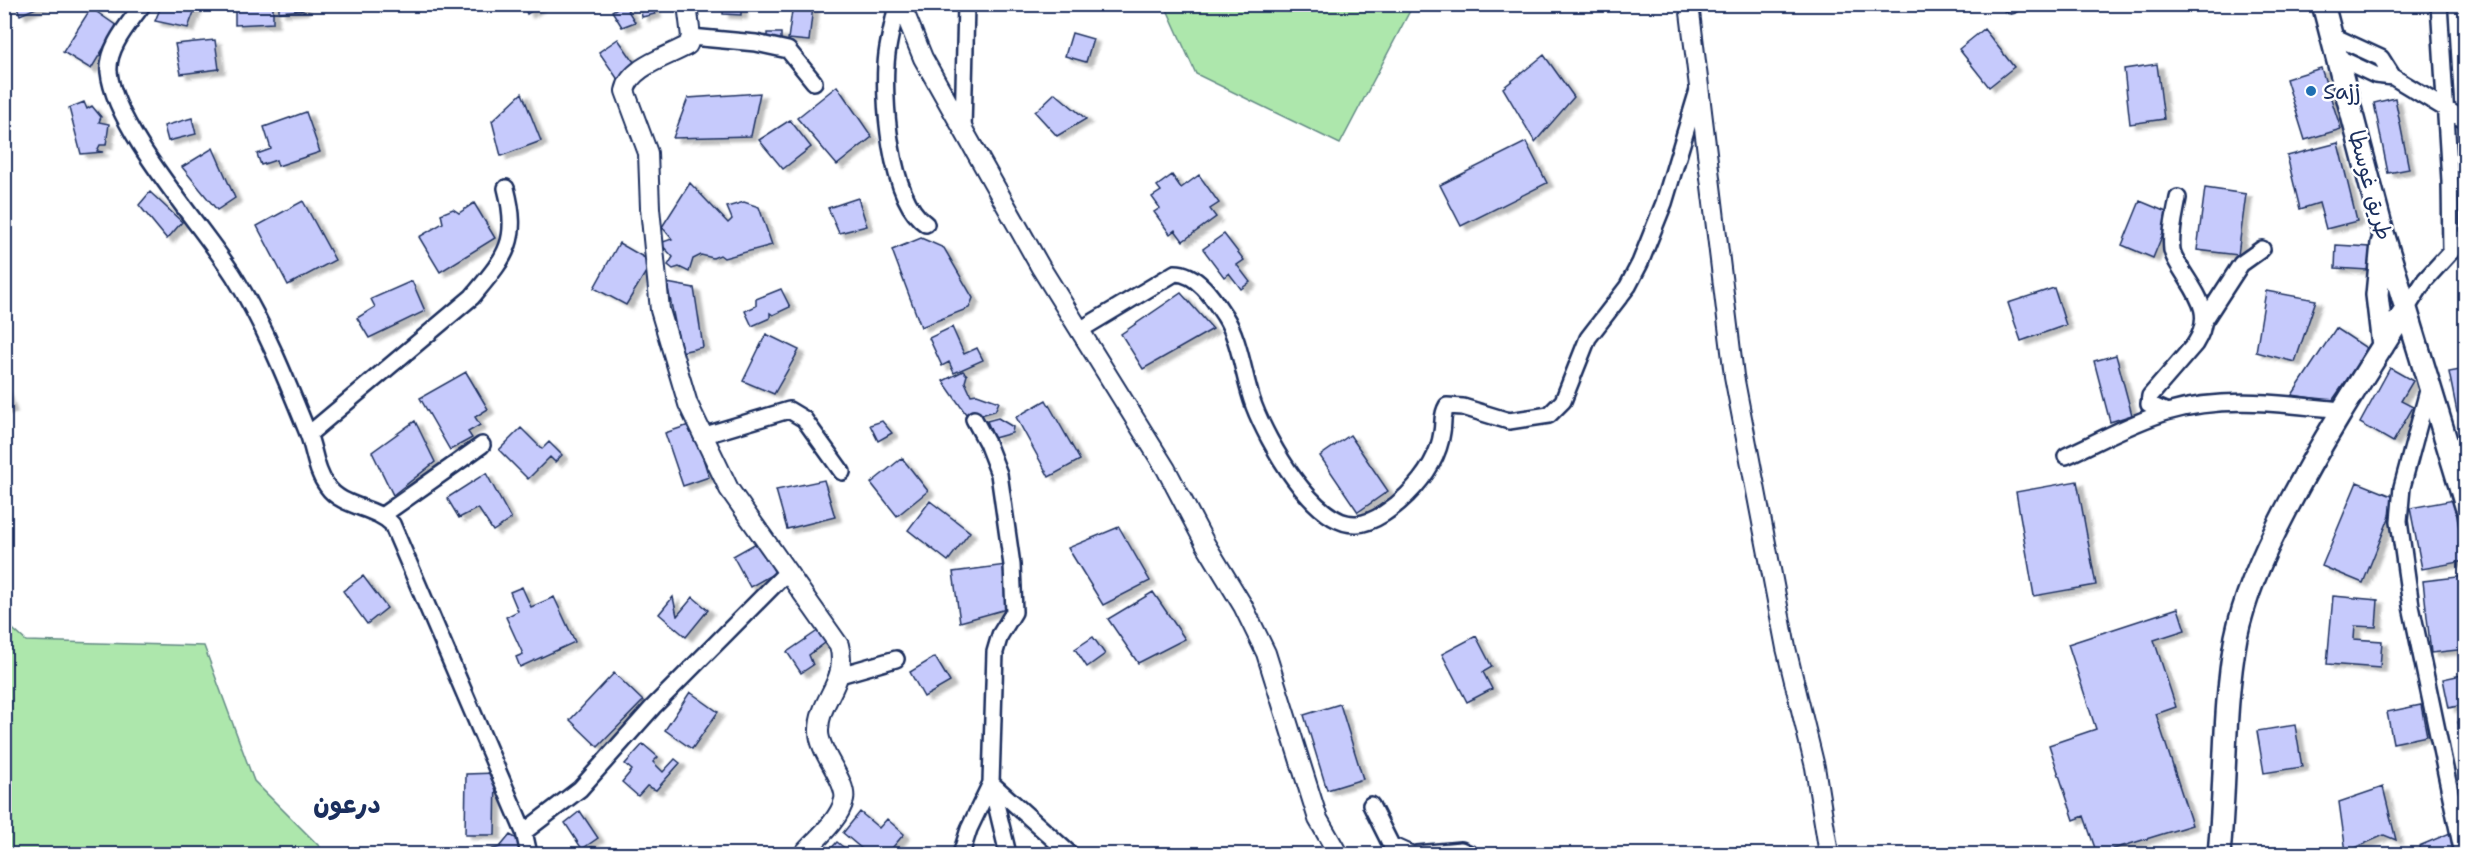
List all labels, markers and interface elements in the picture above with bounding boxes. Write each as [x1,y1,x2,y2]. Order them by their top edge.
place label: Sajj [2323,77,2361,106]
marker: Sajj [2304,84,2318,98]
street label: طريق غوسطا [2342,127,2399,243]
district label: درعون [313,786,381,821]

